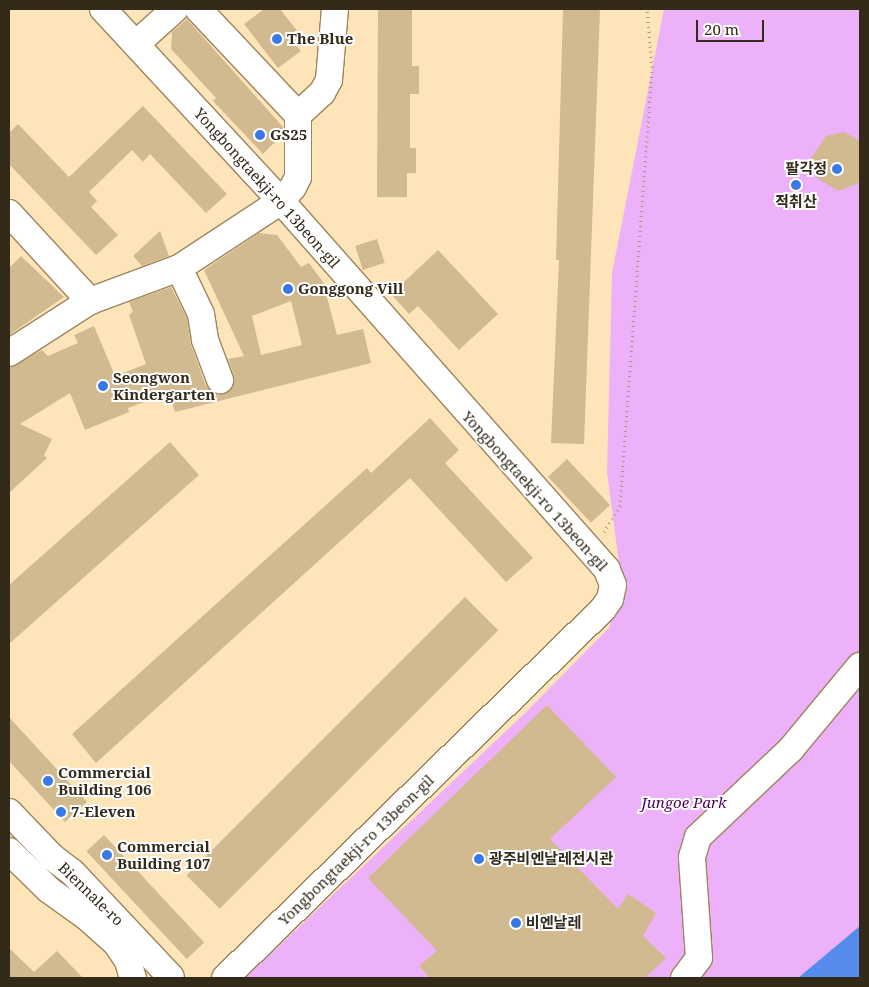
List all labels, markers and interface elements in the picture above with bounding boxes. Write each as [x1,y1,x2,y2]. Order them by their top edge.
scale bar [699,10,766,42]
text: 20 m [704,19,739,39]
place label: The Blue [287,30,353,48]
marker: The Blue [271,33,283,45]
street label: Yongbongtaekji-ro 13beon-gil [190,104,344,272]
place label: GS25 [270,126,307,144]
marker: GS25 [254,129,266,141]
place label: 팔각정 [786,160,827,178]
marker: 팔각정 [831,163,843,175]
marker: 적취산 [790,179,802,191]
place label: 적취산 [775,193,817,211]
place label: Gonggong Vill [298,280,403,298]
marker: Gonggong Vill [282,283,294,295]
place label: Seongwon Kindergarten [113,368,215,403]
marker: Seongwon Kindergarten [97,380,109,392]
street label: Yongbongtaekji-ro 13beon-gil [458,407,612,575]
place label: Commercial Building 106 [58,763,151,798]
street label: Yongbongtaekji-ro 13beon-gil [275,771,437,929]
marker: Commercial Building 106 [42,775,54,787]
park label: Jungoe Park [641,794,727,812]
place label: 7-Eleven [71,803,135,821]
marker: 7-Eleven [55,806,67,818]
place label: Commercial Building 107 [117,837,210,872]
marker: Commercial Building 107 [101,849,113,861]
place label: 광주비엔날레전시관 [489,850,613,868]
marker: 광주비엔날레전시관 [473,853,485,865]
street label: Biennale-ro [55,859,127,929]
place label: 비엔날레 [526,914,581,932]
marker: 비엔날레 [510,917,522,929]

